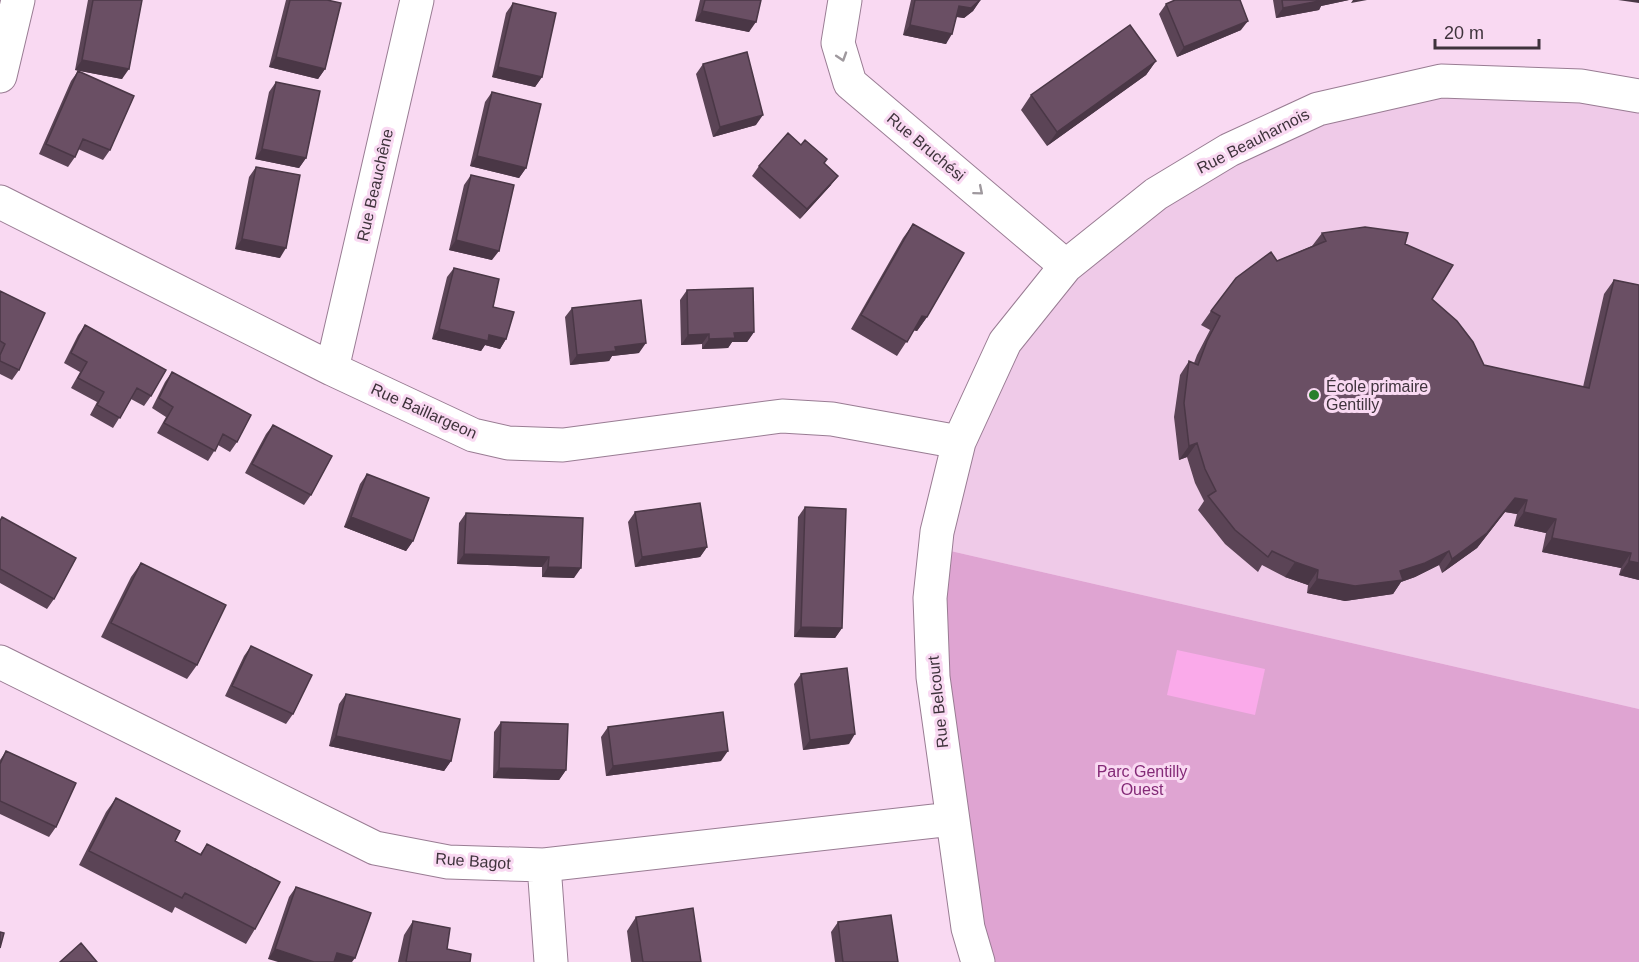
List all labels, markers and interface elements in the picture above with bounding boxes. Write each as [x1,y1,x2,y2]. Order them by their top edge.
scale bar [1435,12,1538,50]
text: 20 m [1444,23,1484,43]
one-way arrow [835,51,847,62]
street label: Rue Beauharnois [1194,105,1312,177]
street label: Rue Bruchési [884,110,968,184]
street label: Rue Beauchêne [354,127,396,243]
one-way arrow [972,184,983,195]
place label: École primaire Gentilly [1326,377,1428,413]
street label: Rue Baillargeon [369,380,479,442]
marker: École primaire Gentilly [1307,388,1321,402]
street label: Rue Belcourt [925,655,951,749]
park label: Parc Gentilly Ouest [1097,763,1187,798]
street label: Rue Bagot [435,850,512,872]

